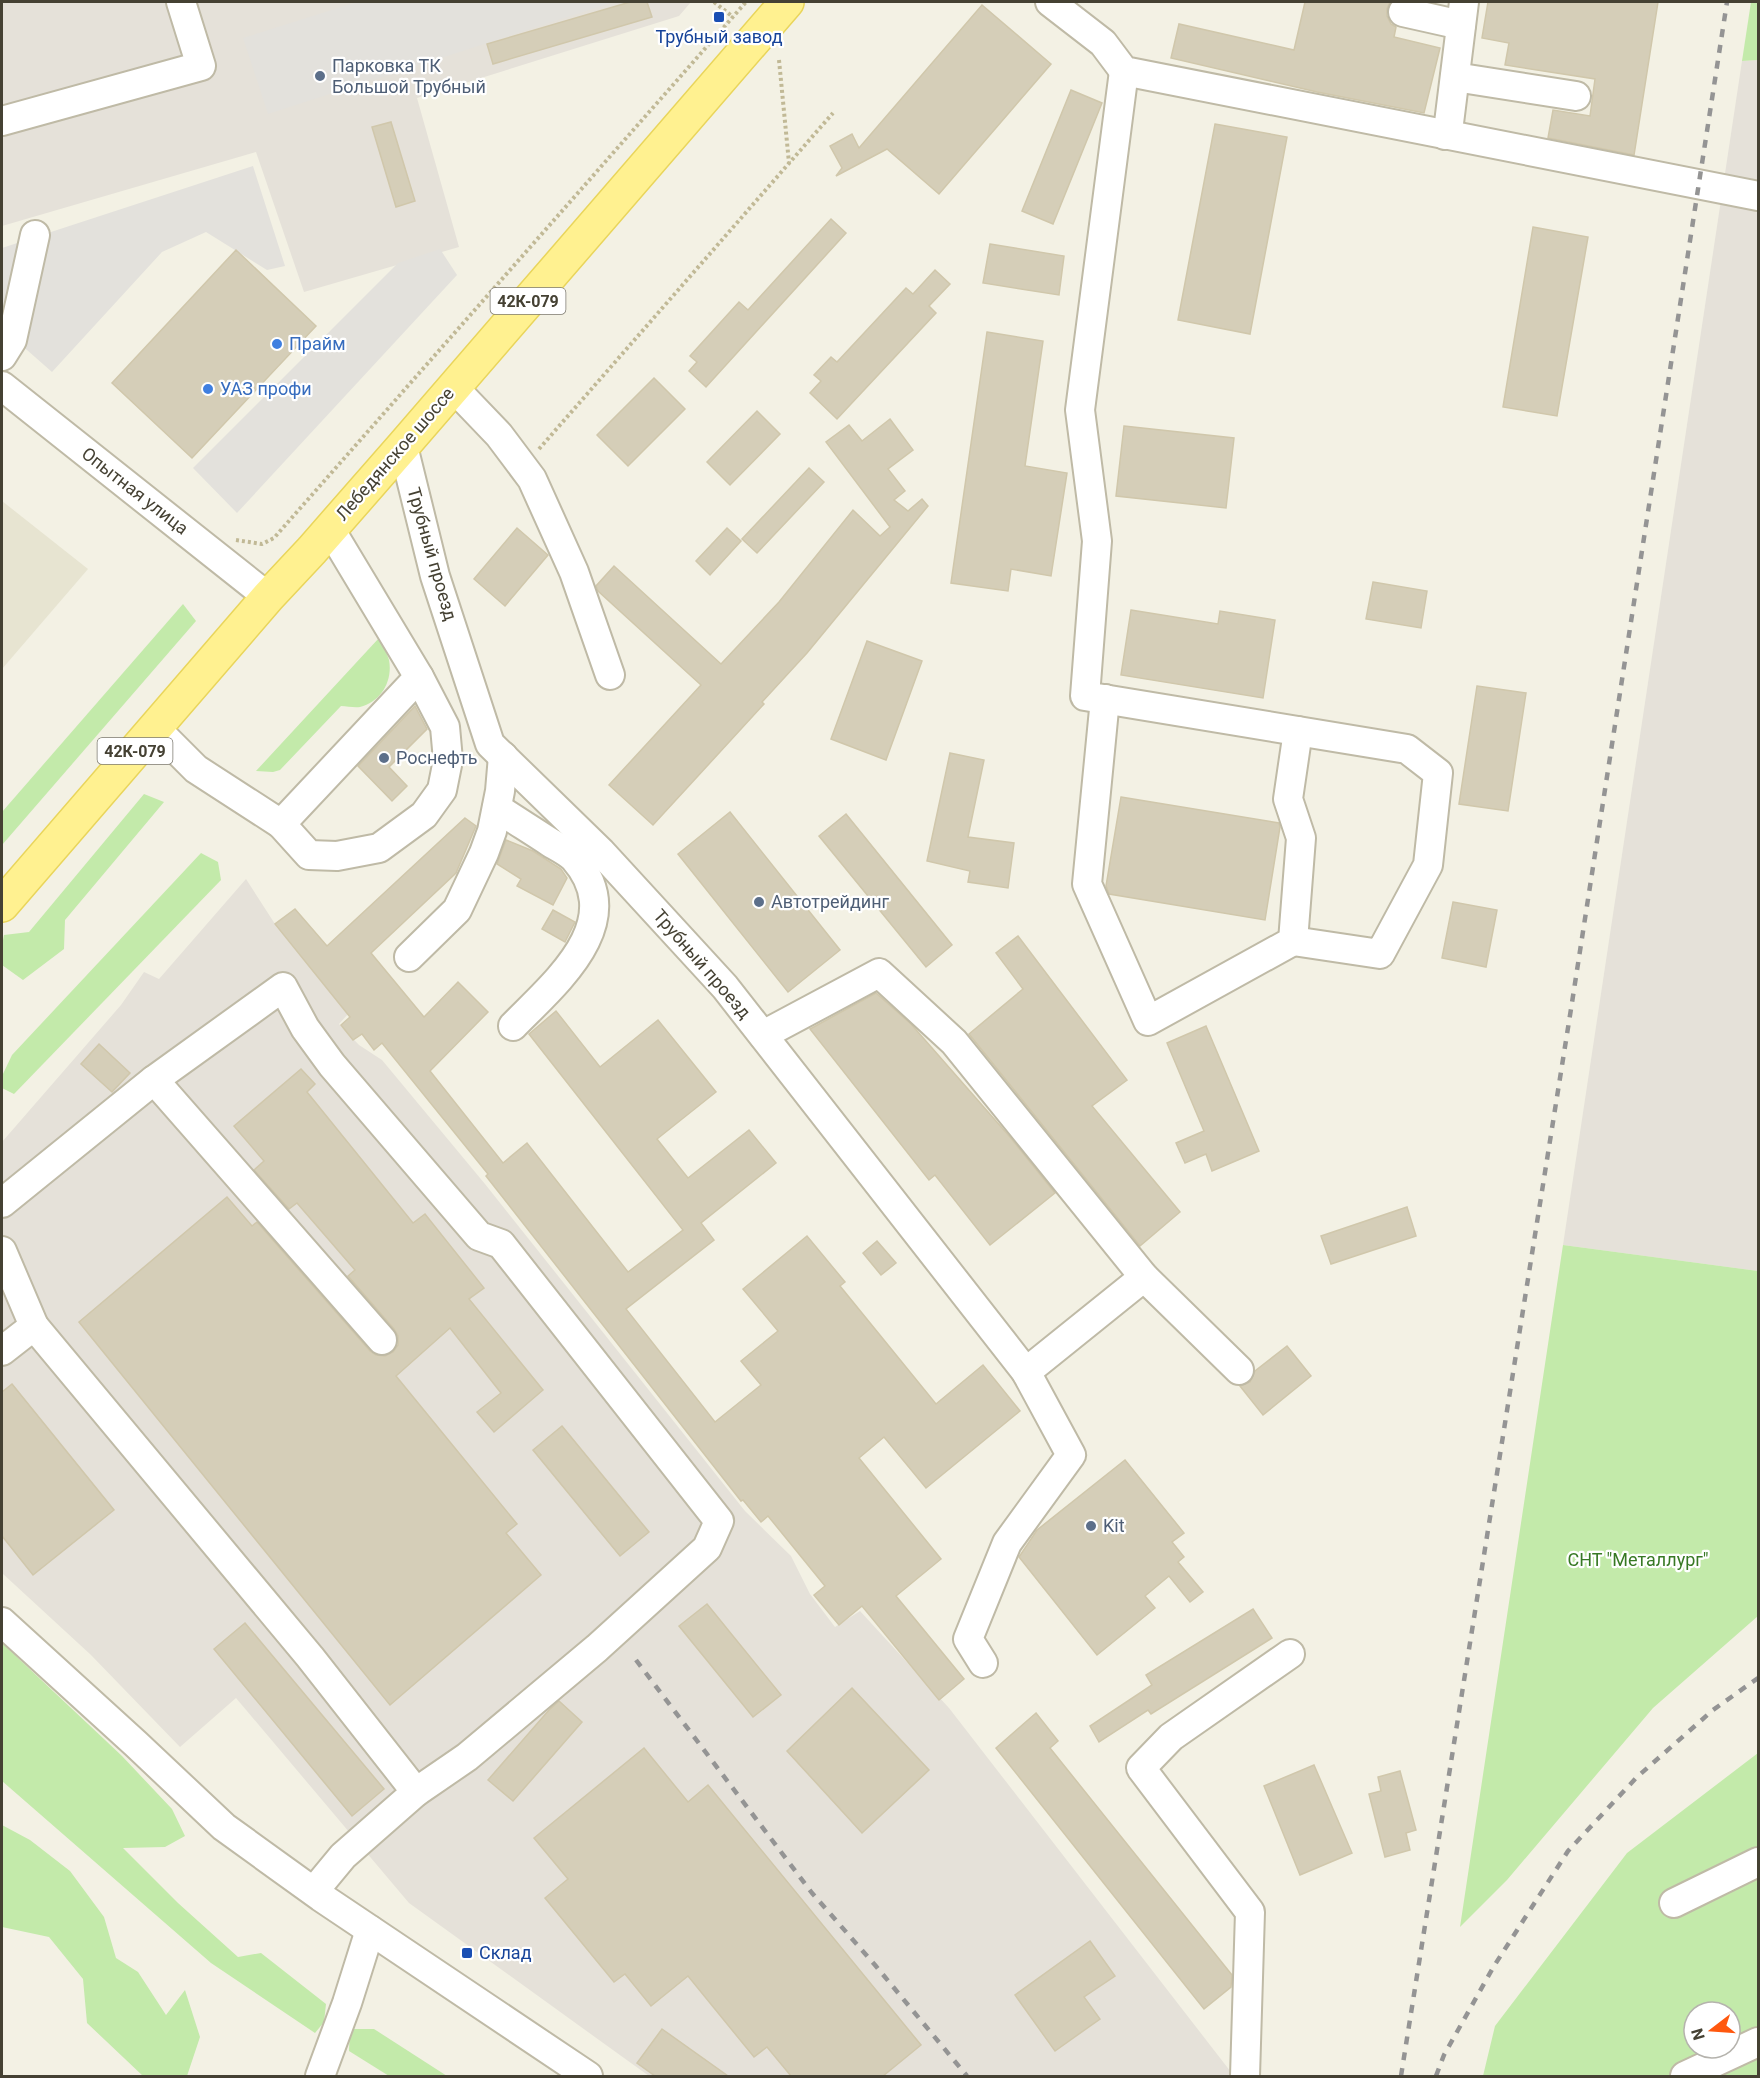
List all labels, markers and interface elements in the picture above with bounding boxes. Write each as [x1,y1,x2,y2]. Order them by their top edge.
marker: Трубный завод [712,10,726,24]
place label: Трубный завод [655,26,783,47]
place label: Парковка ТК Большой Трубный [332,55,486,97]
marker: Парковка ТК Большой Трубный [313,69,327,83]
road number: 42К-079 [490,288,566,314]
place label: Прайм [289,333,345,354]
marker: Прайм [270,337,284,351]
place label: УАЗ профи [220,378,312,399]
marker: УАЗ профи [201,382,215,396]
street label: Лебедянское шоссе [331,383,458,524]
street label: Опытная улица [78,443,193,539]
street label: Трубный проезд [403,485,462,623]
road number: 42К-079 [98,738,172,764]
place label: Роснефть [396,747,478,768]
marker: Роснефть [377,751,391,765]
place label: Автотрейдинг [771,891,890,912]
marker: Автотрейдинг [752,895,766,909]
street label: Трубный проезд [649,905,756,1023]
place label: Kit [1103,1515,1125,1536]
marker: Kit [1084,1519,1098,1533]
park label: СНТ "Металлург" [1567,1549,1709,1570]
place label: Склад [479,1942,532,1963]
marker: Склад [460,1946,474,1960]
north arrow [1682,2000,1742,2060]
text: N [1687,2026,1709,2042]

